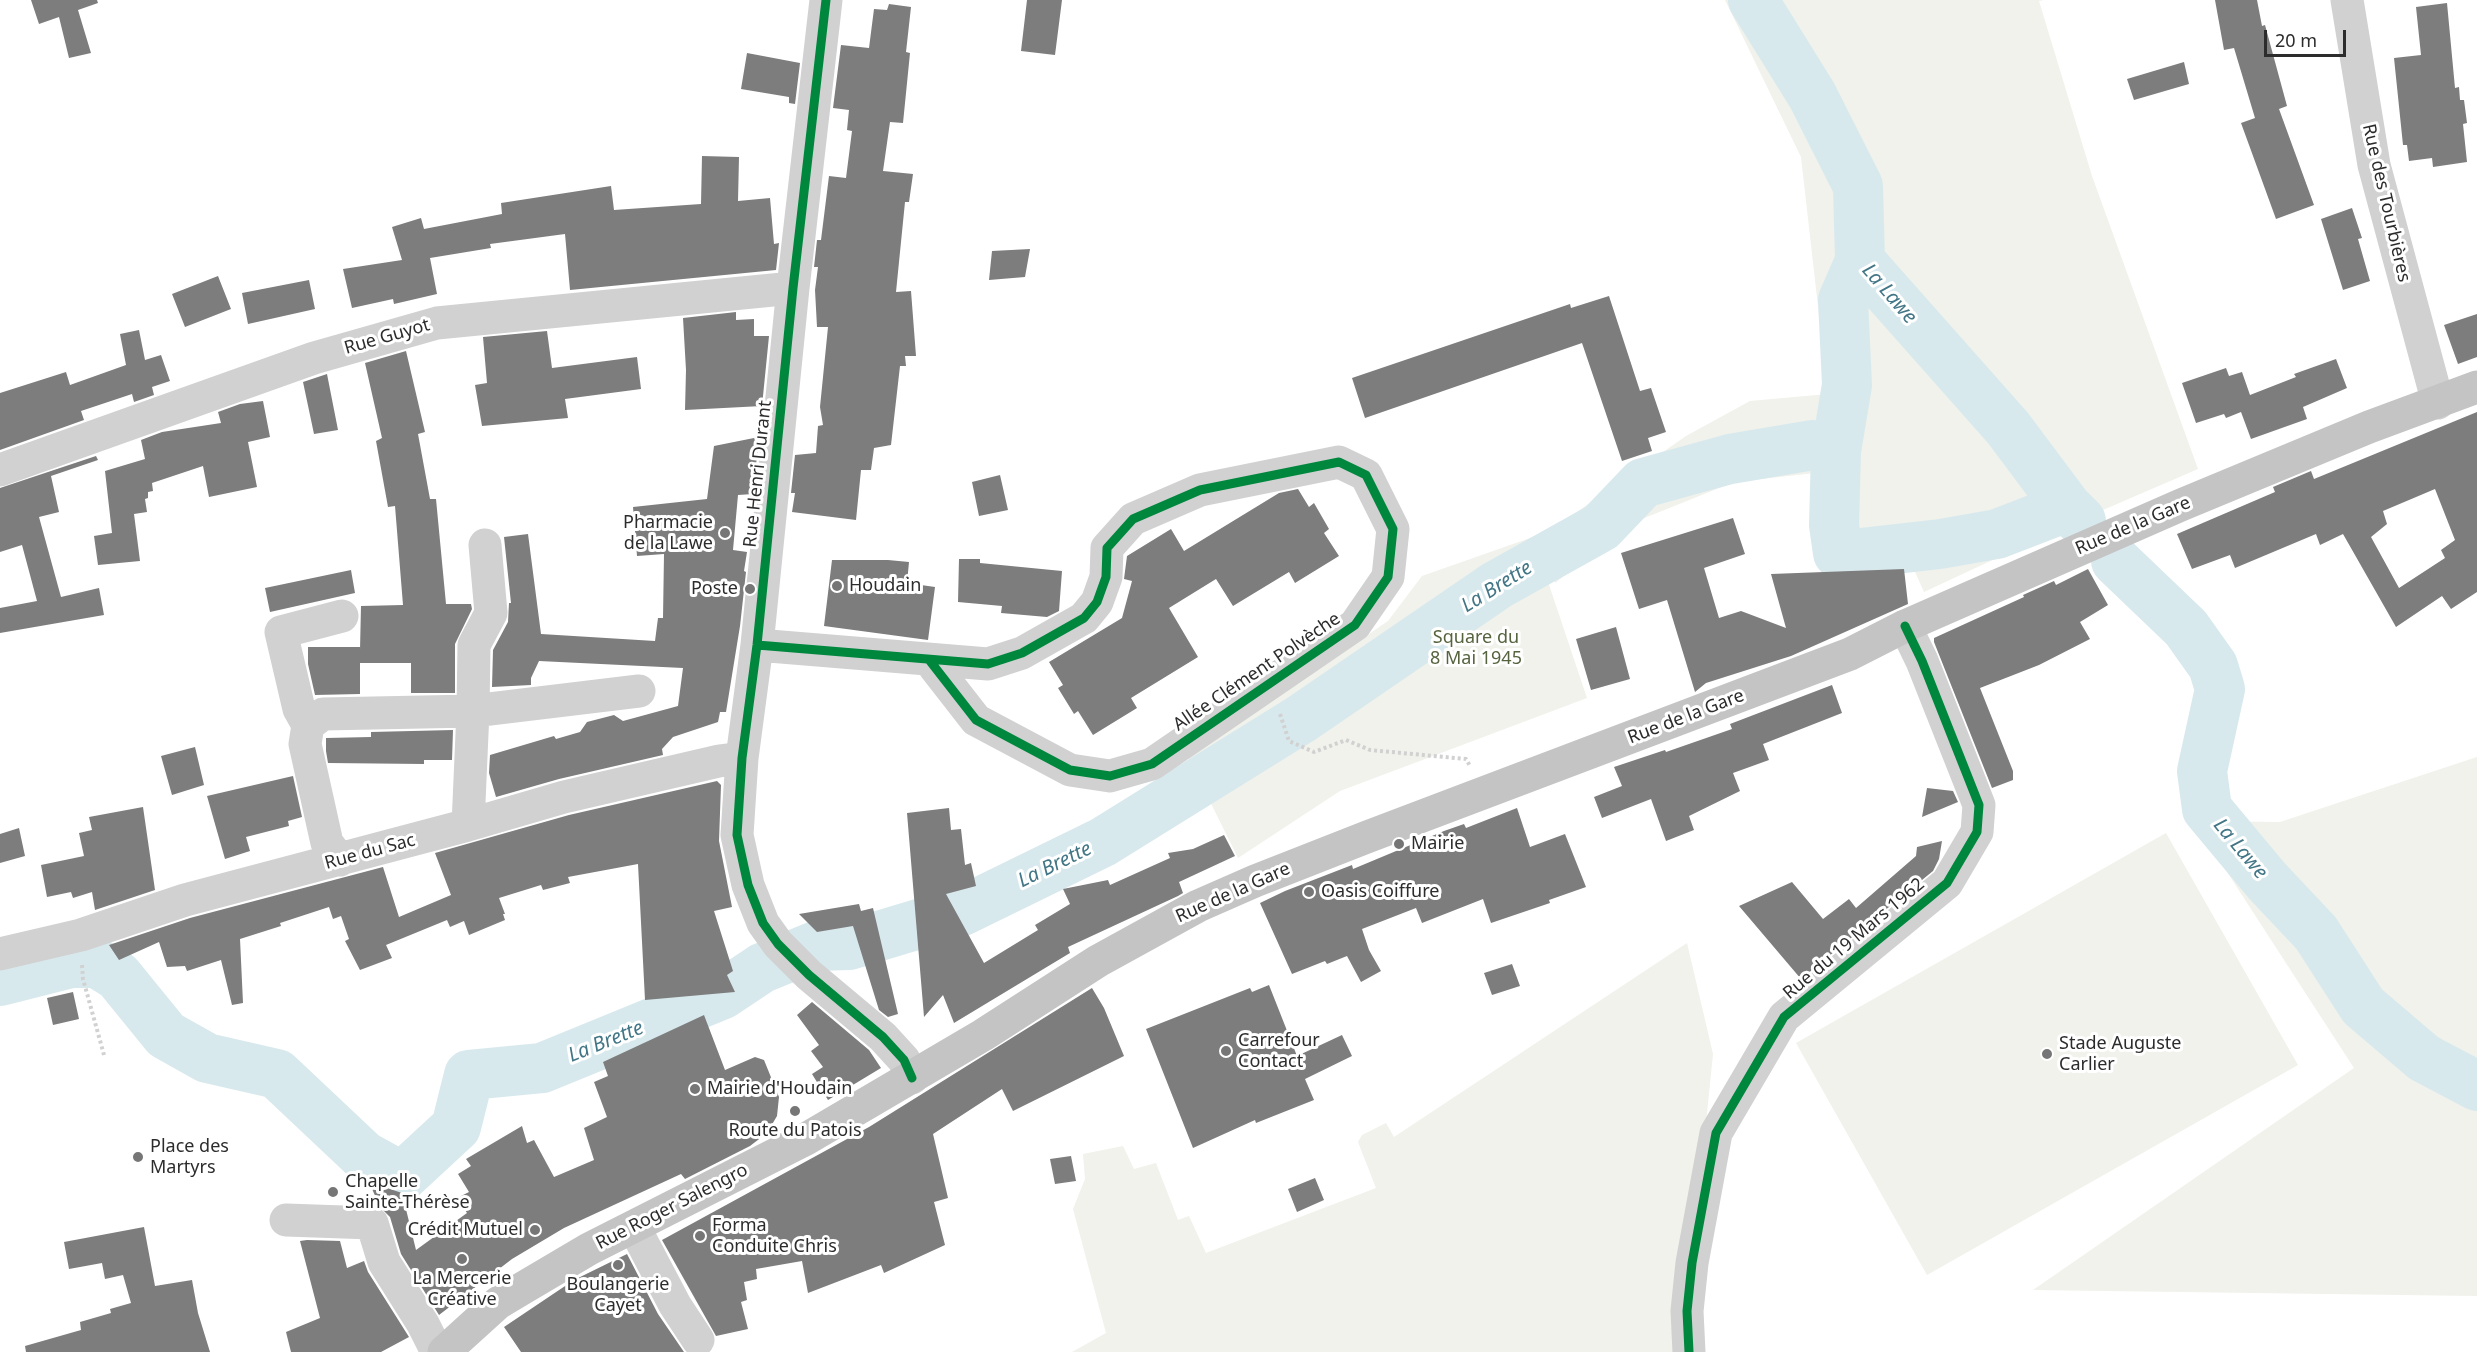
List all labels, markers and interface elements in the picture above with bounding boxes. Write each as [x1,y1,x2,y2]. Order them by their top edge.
scale bar [2267,18,2350,56]
text: 20 m [2275,28,2317,52]
street label: Rue des Tourbières [2357,122,2415,284]
water label: La Lawe [1856,259,1922,329]
street label: Rue Guyot [342,314,432,360]
street label: Rue Henri Durant [740,399,776,549]
street label: Rue de la Gare [2072,492,2194,560]
place label: Pharmacie de la Lawe [623,512,713,554]
marker: Pharmacie de la Lawe [718,526,732,540]
water label: La Brette [1457,556,1537,618]
place label: Houdain [849,575,921,597]
place label: Poste [691,578,738,600]
marker: Houdain [830,579,844,593]
marker: Poste [743,582,757,596]
street label: Allée Clément Polvèche [1169,608,1345,736]
park label: Square du 8 Mai 1945 [1430,627,1522,670]
street label: Rue de la Gare [1625,685,1747,749]
water label: La Lawe [2208,814,2272,884]
street label: Rue du Sac [322,830,418,874]
place label: Mairie [1411,833,1464,855]
water label: La Brette [1014,837,1096,893]
marker: Mairie [1392,837,1406,851]
street label: Rue de la Gare [1172,858,1294,928]
street label: Rue du 19 Mars 1962 [1779,874,1929,1004]
place label: Oasis Coiffure [1321,881,1439,903]
marker: Oasis Coiffure [1302,885,1316,899]
water label: La Brette [565,1016,647,1068]
place label: Carrefour Contact [1238,1030,1320,1072]
place label: Stade Auguste Carlier [2059,1033,2181,1076]
marker: Carrefour Contact [1219,1044,1233,1058]
marker: Stade Auguste Carlier [2040,1047,2054,1061]
place label: Mairie d'Houdain [707,1078,852,1100]
marker: Mairie d'Houdain [688,1082,702,1096]
marker: Route du Patois [788,1104,802,1118]
place label: Route du Patois [728,1120,862,1142]
place label: Place des Martyrs [150,1136,229,1178]
marker: Place des Martyrs [131,1150,145,1164]
street label: Rue Roger Salengro [592,1159,752,1255]
place label: Chapelle Sainte-Thérèse [345,1171,470,1214]
marker: Chapelle Sainte-Thérèse [326,1185,340,1199]
place label: Forma Conduite Chris [712,1215,837,1258]
place label: Crédit Mutuel [408,1219,523,1241]
marker: Crédit Mutuel [528,1223,542,1237]
marker: Forma Conduite Chris [693,1229,707,1243]
marker: La Mercerie Créative [455,1252,469,1266]
marker: Boulangerie Cayet [611,1258,625,1272]
place label: La Mercerie Créative [413,1268,511,1310]
place label: Boulangerie Cayet [566,1274,670,1316]

